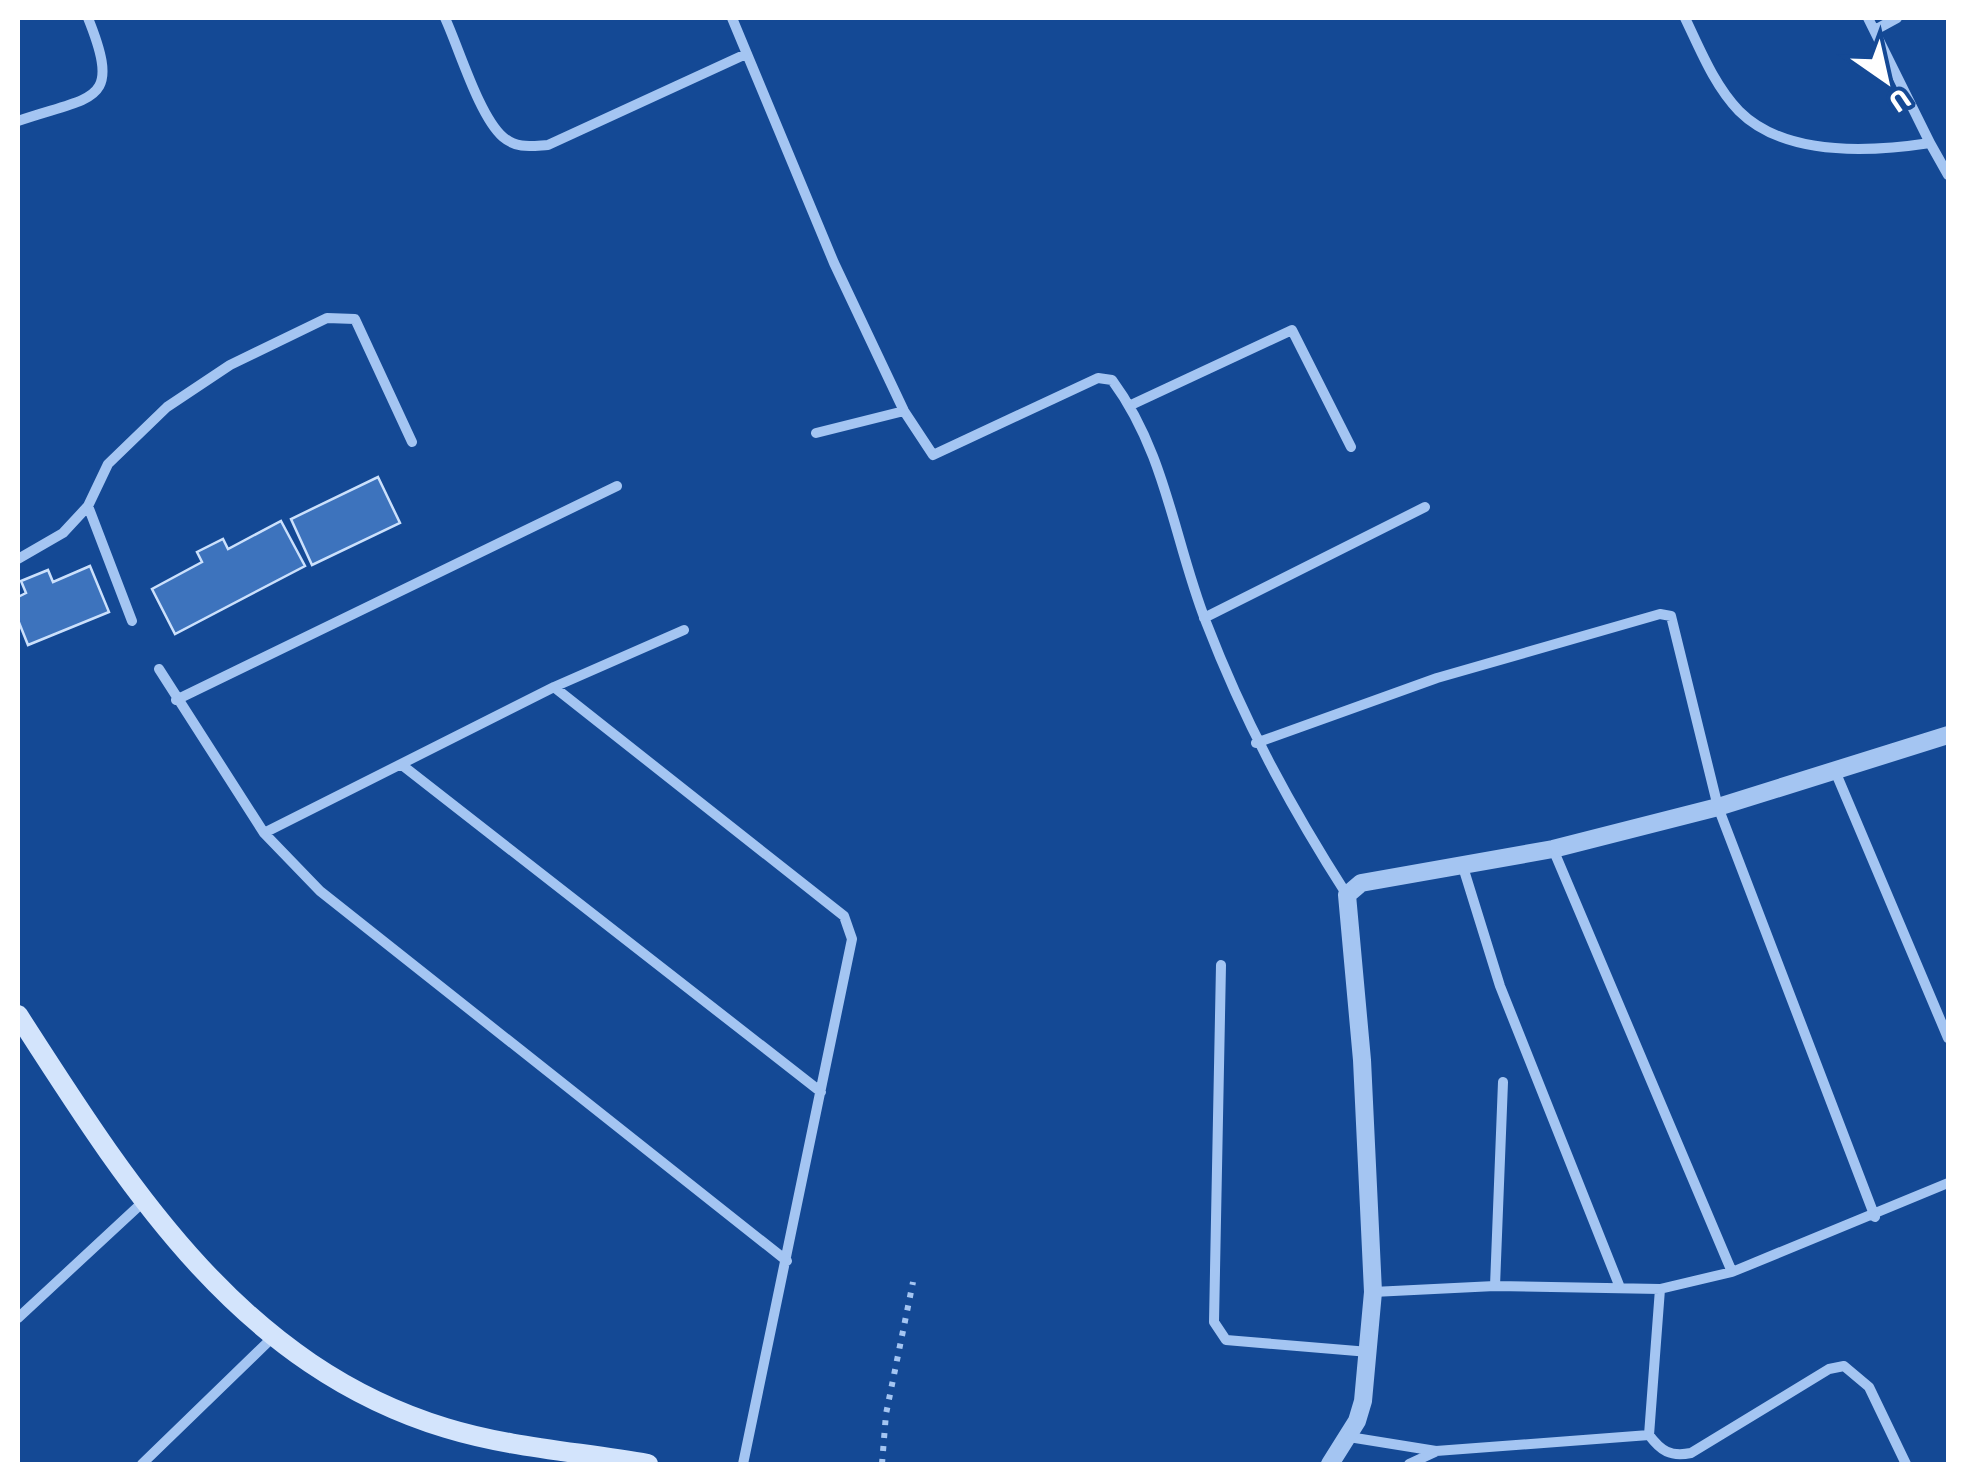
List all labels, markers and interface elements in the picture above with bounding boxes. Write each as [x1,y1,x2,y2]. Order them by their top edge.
north arrow [1836,30,1936,130]
text: U [1882,81,1917,119]

